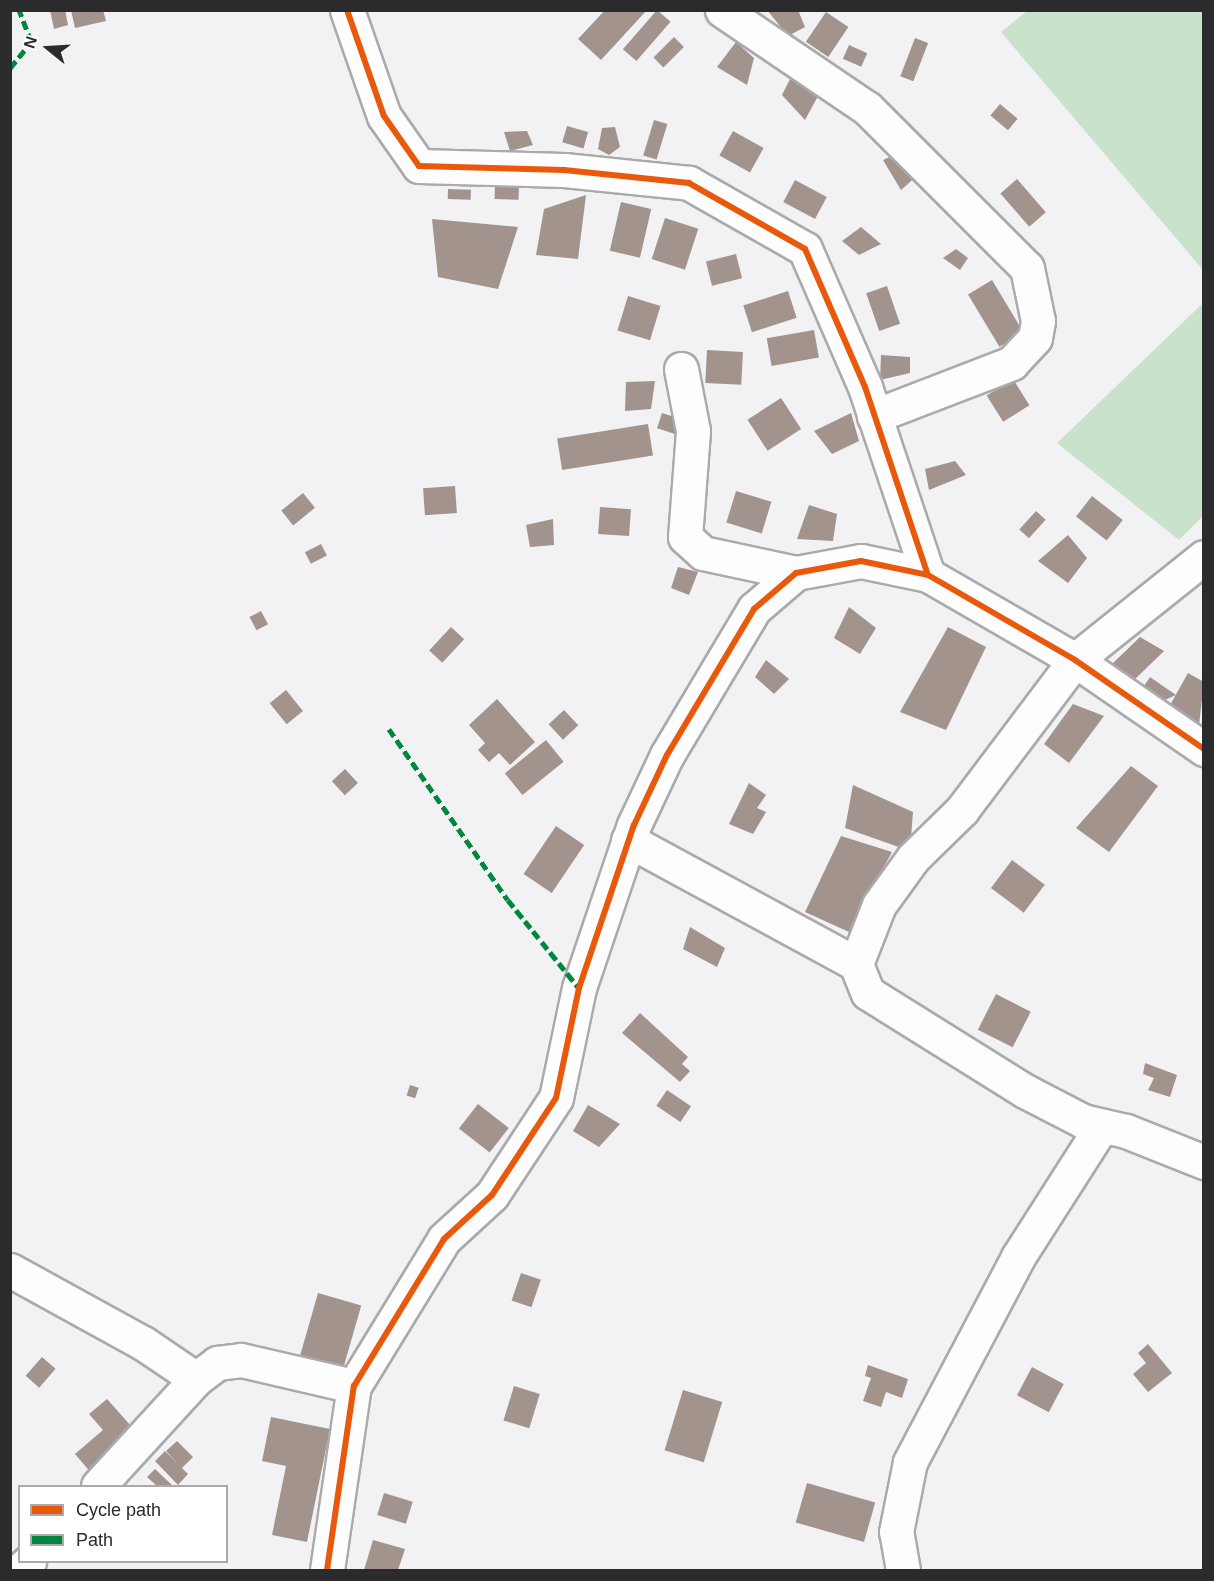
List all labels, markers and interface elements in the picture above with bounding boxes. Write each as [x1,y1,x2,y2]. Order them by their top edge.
north arrow [18,18,78,78]
text: N [21,34,40,50]
legend [18,1485,228,1563]
text: Cycle path [76,1500,161,1520]
text: Path [76,1530,113,1550]

